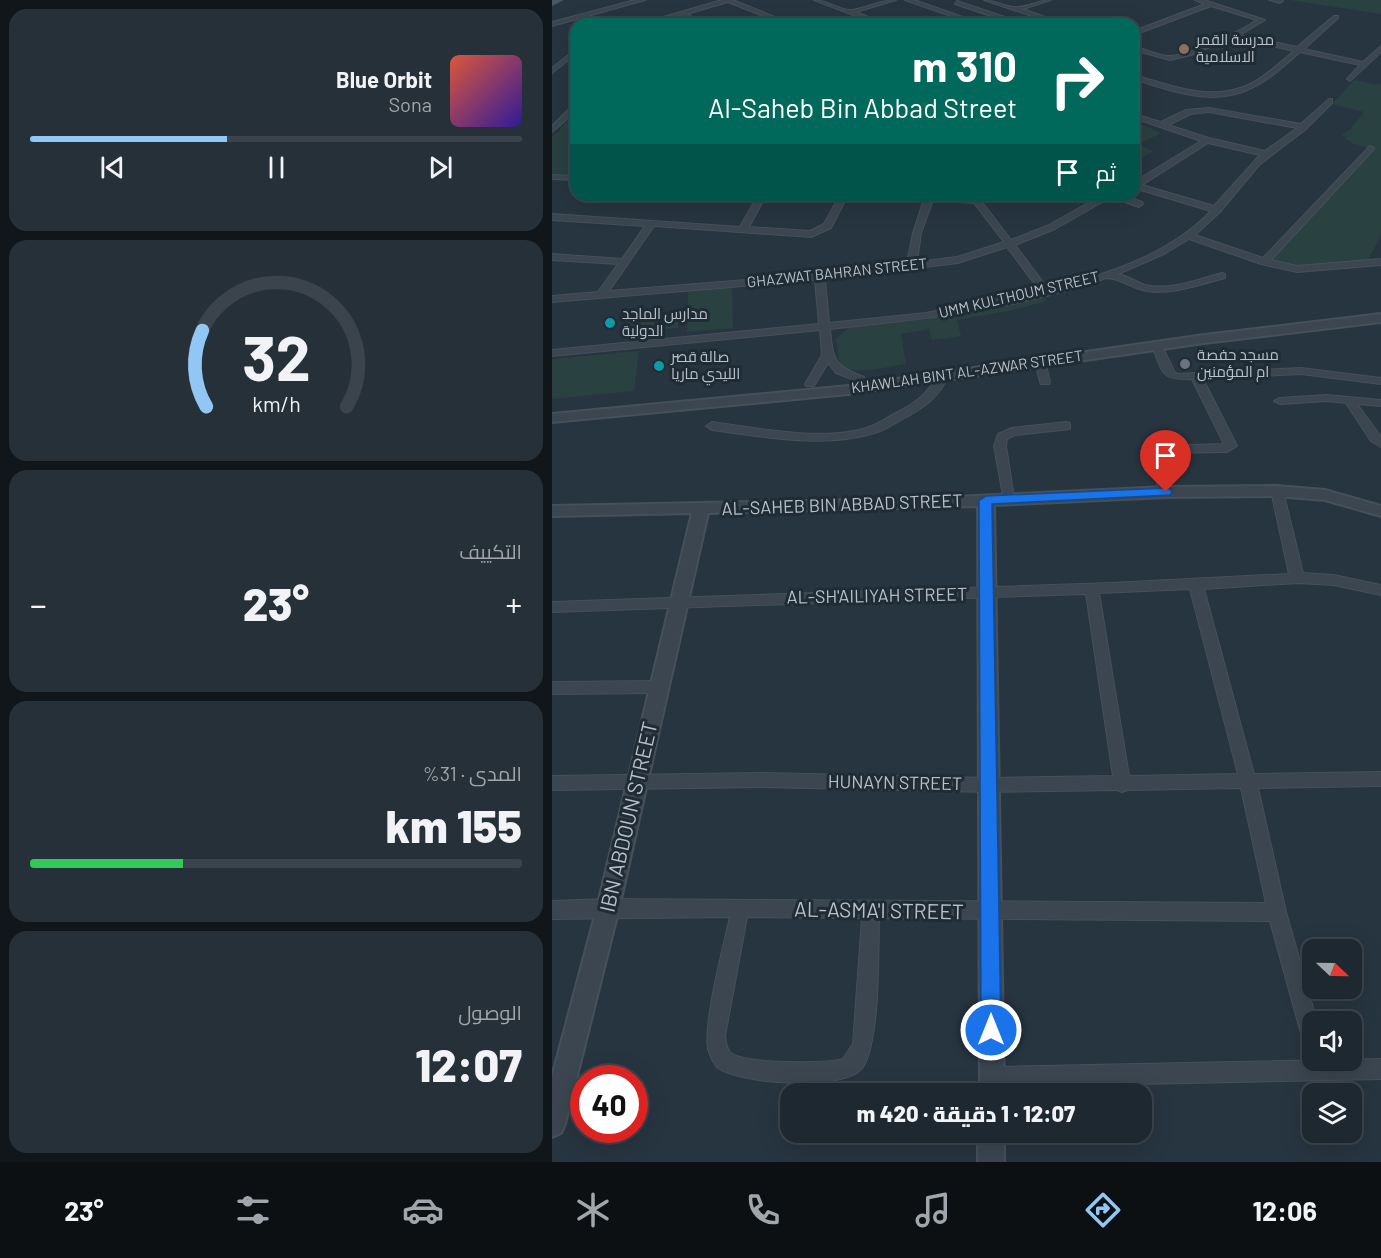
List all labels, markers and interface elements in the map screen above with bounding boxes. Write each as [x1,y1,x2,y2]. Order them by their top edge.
place label: مدرسة القمر الاسلامية [1195,30,1274,65]
text: 310 m [912,40,1017,90]
icon: right [1038,42,1116,120]
marker: مدرسة القمر الاسلامية [1177,42,1191,56]
text: Blue Orbit [336,66,432,92]
text: Al-Saheb Bin Abbad Street [708,91,1017,123]
text: Sona [388,92,432,116]
icon: previous [96,151,129,184]
icon: pause [260,151,293,184]
icon: next [424,151,457,184]
icon: arrive [1051,156,1084,189]
text: ثم [1096,159,1116,185]
street label: GHAZWAT BAHRAN STREET [746,254,928,290]
street label: UMM KULTHOUM STREET [937,267,1101,321]
place label: مدارس الماجد الدولية [622,304,708,340]
marker: مدارس الماجد الدولية [603,316,617,330]
text: 32 [242,320,310,394]
place label: مسجد حفصة ام المؤمنين [1197,345,1279,382]
street label: KHAWLAH BINT AL-AZWAR STREET [850,346,1084,396]
place label: صالة قصر الليدي ماريا [670,347,740,386]
marker: مسجد حفصة ام المؤمنين [1178,357,1192,371]
marker: صالة قصر الليدي ماريا [652,359,666,373]
text: km/h [252,392,300,417]
pin [1140,430,1191,492]
icon: arrive [1149,439,1182,472]
street label: AL-SAHEB BIN ABBAD STREET [721,489,963,519]
text: التكييف [459,539,522,563]
text: 23° [243,576,309,630]
street label: AL-SH'AILIYAH STREET [786,582,968,608]
text: − [30,584,47,624]
text: + [505,584,522,624]
street label: IBN ABDOUN STREET [593,719,662,914]
text: المدى · 31% [423,761,522,785]
street label: HUNAYN STREET [828,770,962,794]
text: 155 km [385,798,522,852]
street label: AL-ASMA'I STREET [794,896,964,923]
north arrow [1302,939,1362,999]
map controls [1302,939,1362,1143]
position arrow [959,998,1023,1062]
text: الوصول [458,1000,522,1024]
button: sound [1302,1011,1362,1071]
text: 12:07 [415,1037,522,1091]
speed limit sign: 40 [570,1065,648,1143]
button: layers [1302,1083,1362,1143]
text: 12:07 · 1 دقيقة · 420 m [857,1100,1075,1126]
icon: filters [232,1189,274,1231]
icon: car [402,1189,444,1231]
icon: climate [572,1189,614,1231]
icon: phone [742,1189,784,1231]
icon: music [912,1189,954,1231]
icon: directions [1082,1189,1124,1231]
text: 23° [64,1194,104,1226]
text: 12:06 [1253,1194,1317,1226]

